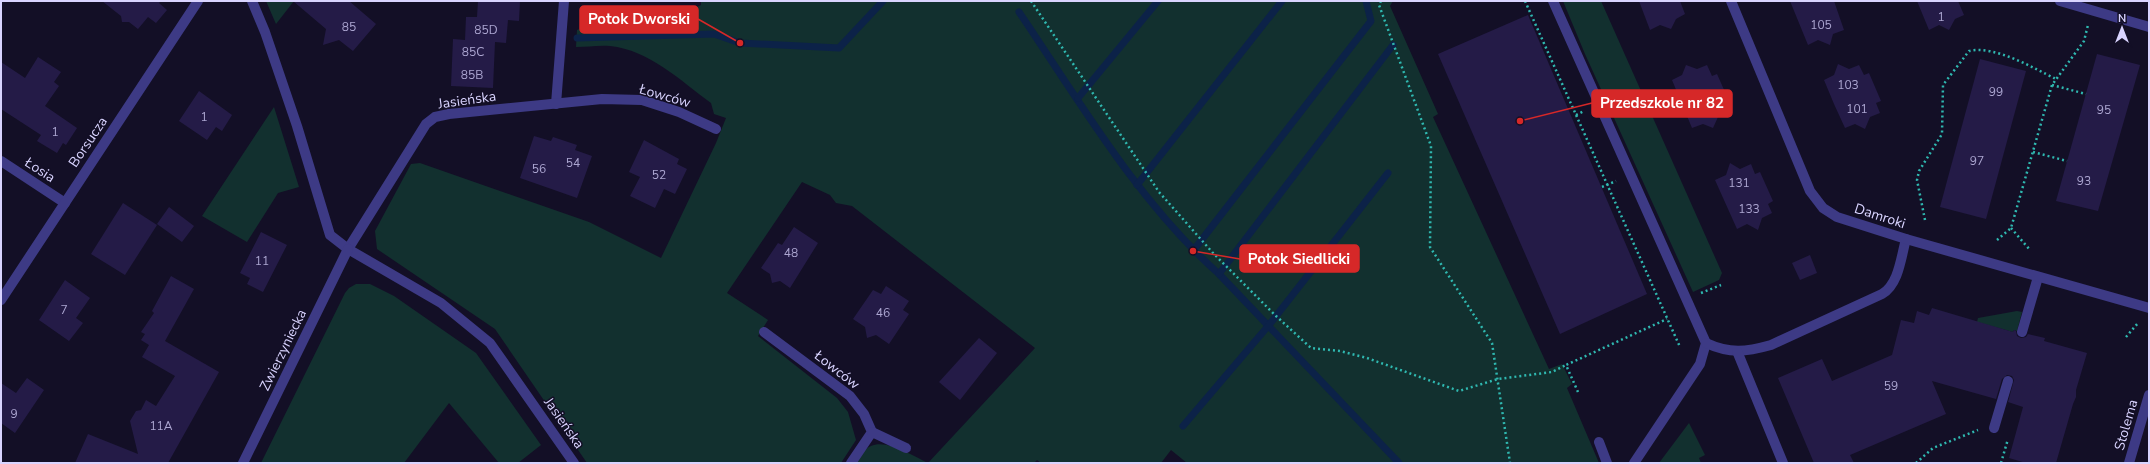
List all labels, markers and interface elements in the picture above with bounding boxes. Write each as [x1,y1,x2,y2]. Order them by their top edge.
callout: Potok Dworski [580,6,698,33]
north arrow [2102,8,2142,48]
text: Potok Dworski [588,9,690,29]
house number: 1 [1937,9,1945,25]
text: N [2118,11,2126,26]
house number: 105 [1810,17,1832,33]
house number: 85 [342,19,356,35]
house number: 85D [474,22,498,38]
house number: 85C [462,44,484,60]
house number: 85B [461,67,483,83]
house number: 103 [1837,77,1859,93]
street label: Łowców [636,79,693,112]
house number: 99 [1989,84,2003,100]
street label: Jasieńska [436,87,497,114]
callout: Przedszkole nr 82 [1592,90,1732,117]
text: Przedszkole nr 82 [1600,93,1724,113]
house number: 101 [1846,101,1868,117]
house number: 95 [2097,102,2111,118]
house number: 1 [200,109,208,125]
street label: Borsucza [64,113,112,171]
house number: 1 [51,124,59,140]
street label: Łosia [20,153,59,187]
house number: 97 [1970,153,1984,169]
house number: 54 [566,155,580,171]
house number: 56 [532,161,546,177]
house number: 52 [652,167,666,183]
house number: 93 [2077,173,2091,189]
house number: 131 [1728,175,1750,191]
street label: Damroki [1852,199,1908,233]
house number: 133 [1738,201,1760,217]
house number: 48 [784,245,798,261]
callout: Potok Siedlicki [1240,245,1359,272]
text: Potok Siedlicki [1248,249,1350,269]
house number: 11 [255,253,269,269]
house number: 7 [60,302,68,318]
house number: 46 [876,305,890,321]
street label: Zwierzyniecka [255,306,311,394]
street label: Łowców [810,346,864,394]
house number: 59 [1884,378,1898,394]
street label: Jasieńska [539,393,589,452]
street label: Stolema [2110,397,2142,453]
house number: 9 [10,406,18,422]
house number: 11A [149,418,173,434]

